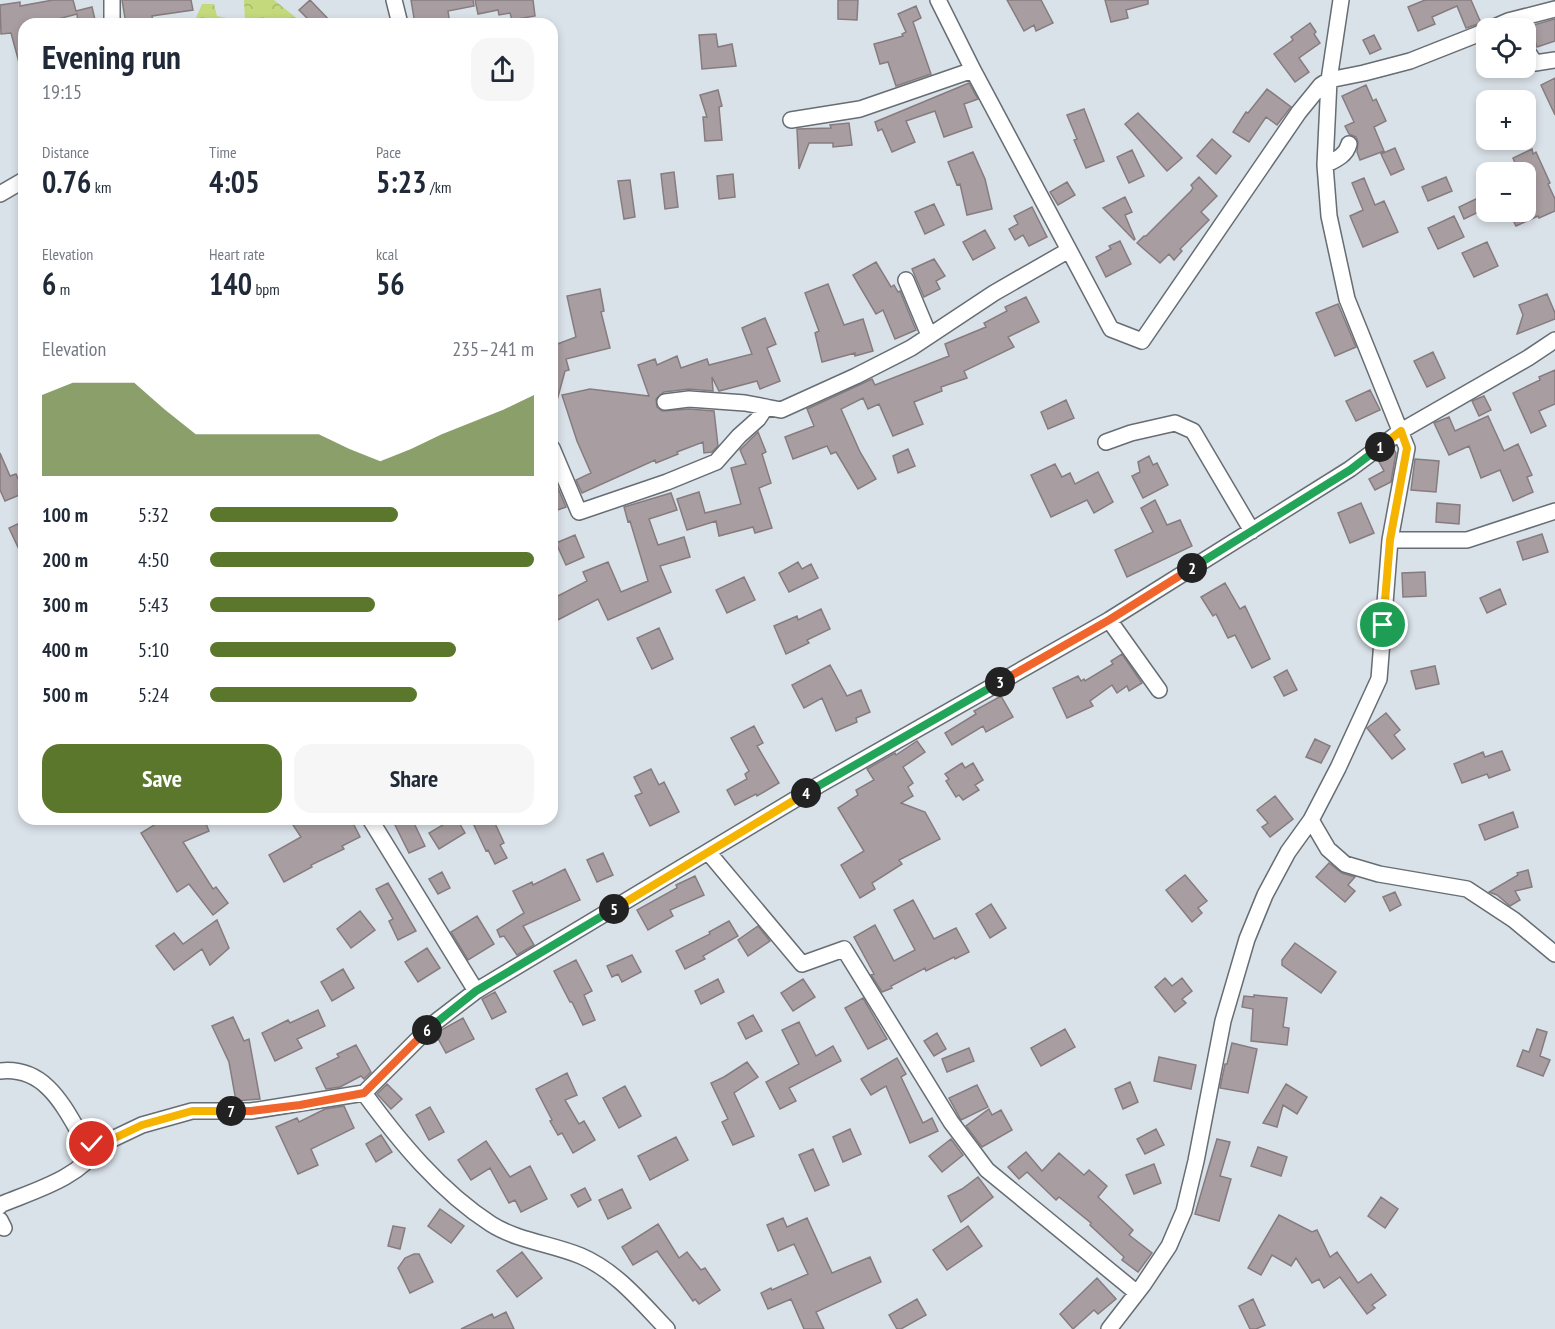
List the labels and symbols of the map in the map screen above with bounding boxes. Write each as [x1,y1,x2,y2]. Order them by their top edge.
pin: 1 [1365,432,1395,462]
pin: 2 [1177,553,1207,583]
pin [1357,599,1408,650]
pin: 3 [985,667,1015,697]
pin: 4 [791,778,821,808]
pin: 5 [599,894,629,924]
pin: 6 [412,1015,442,1045]
pin: 7 [216,1096,246,1126]
pin [66,1118,117,1169]

